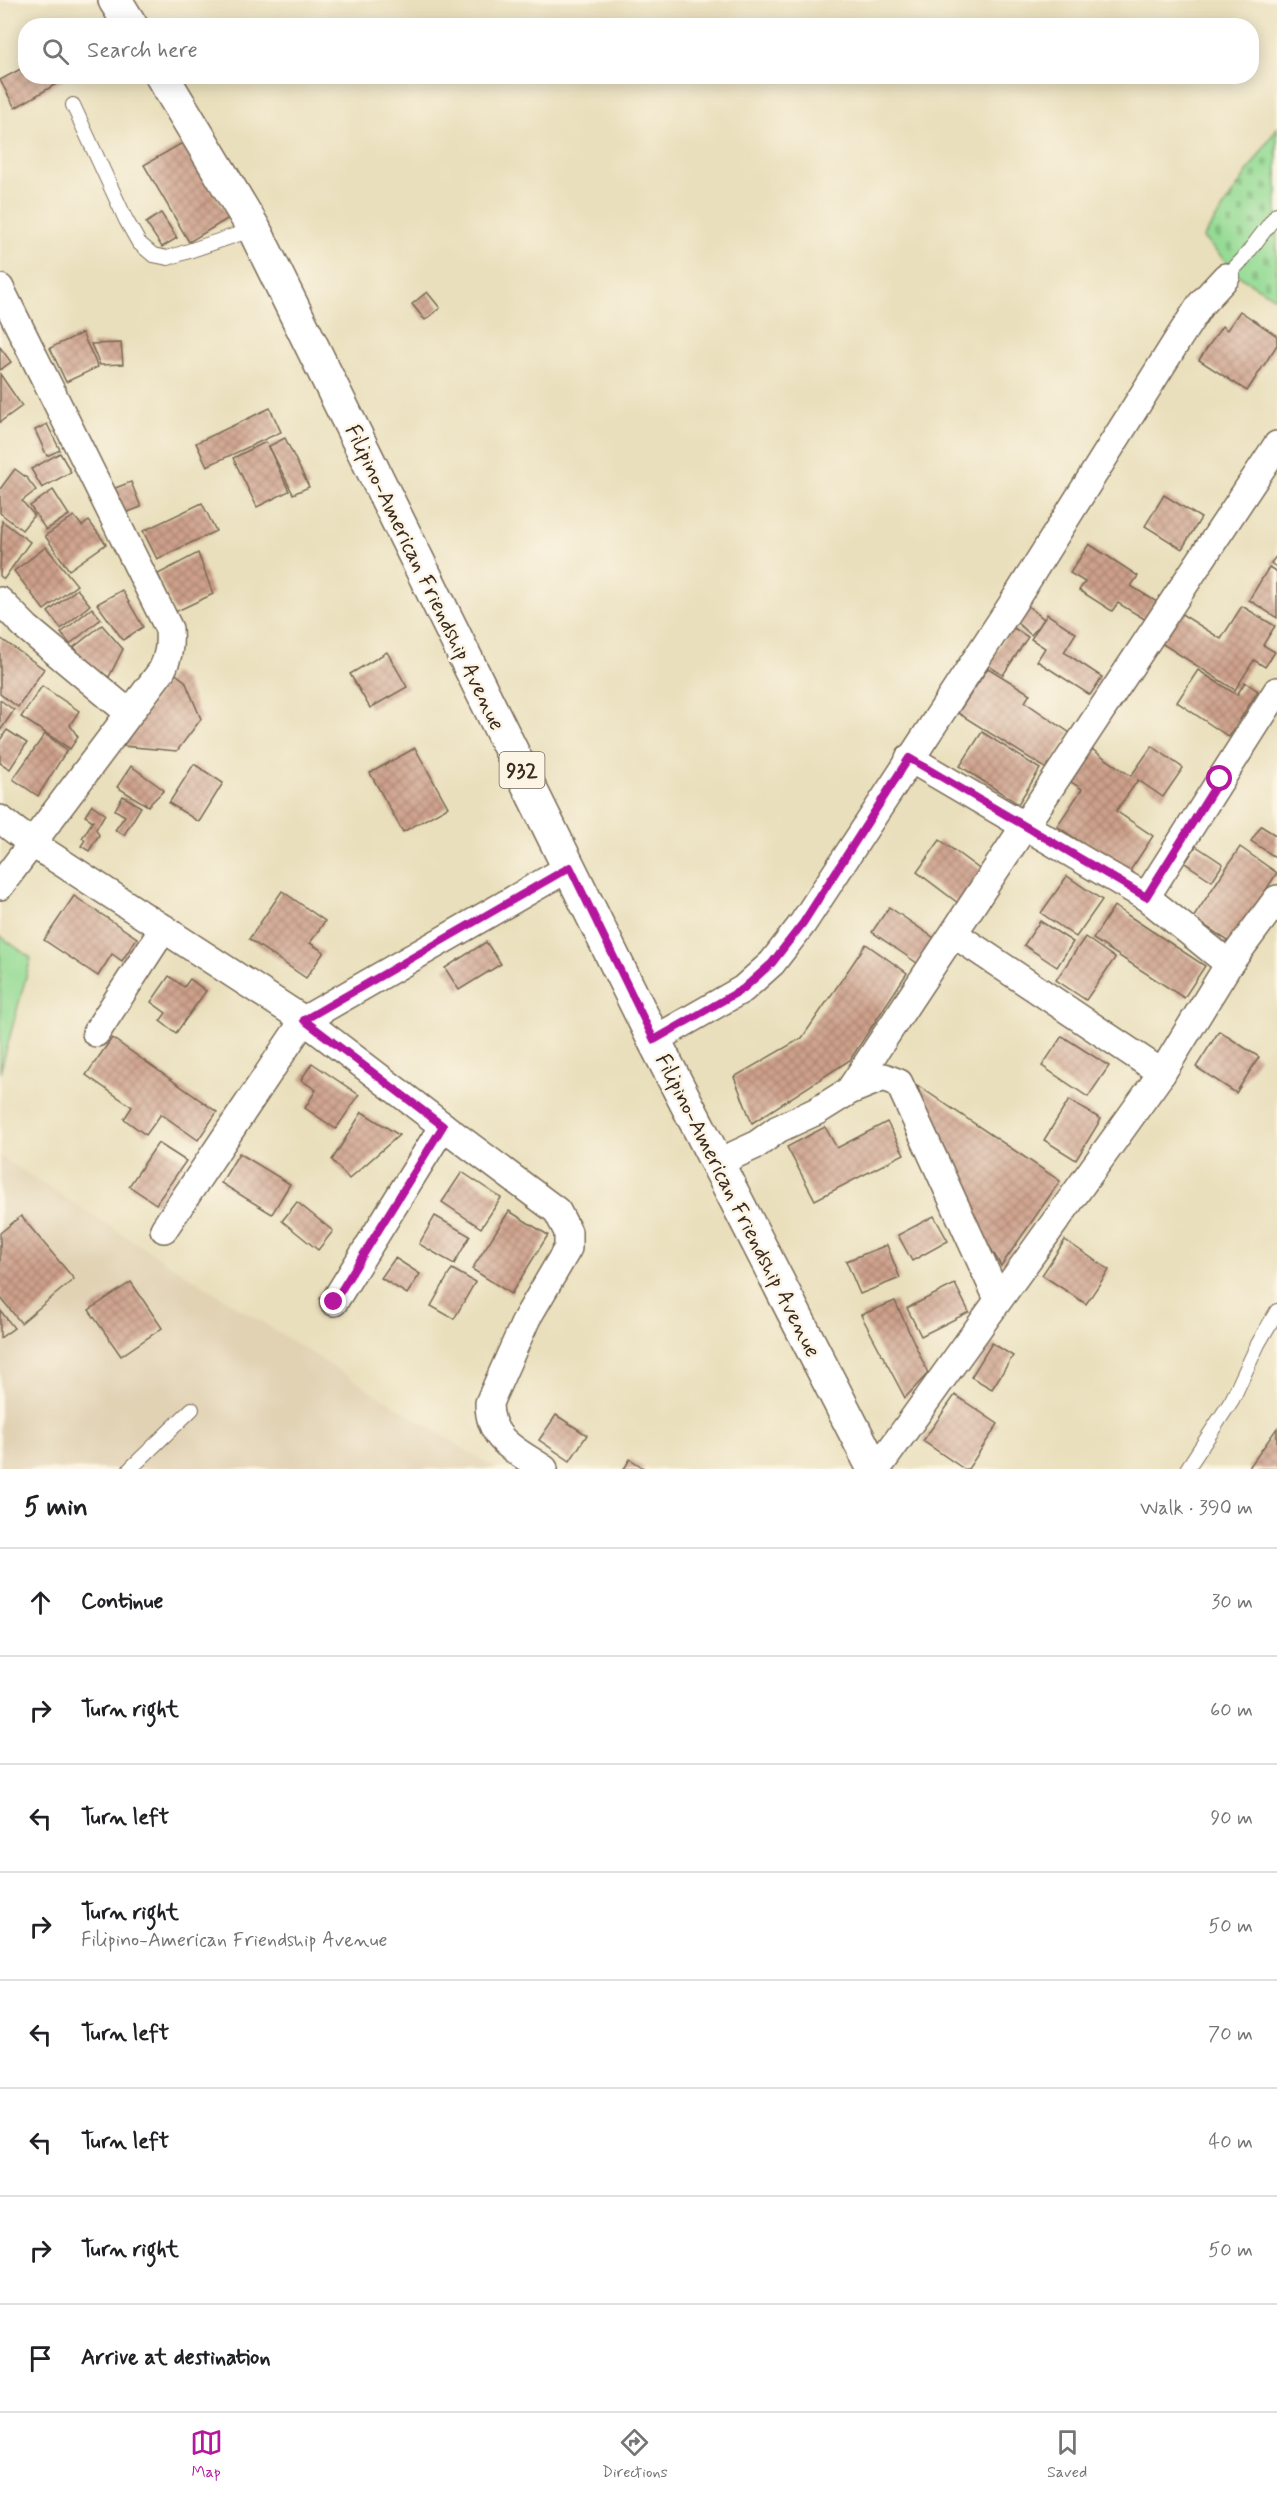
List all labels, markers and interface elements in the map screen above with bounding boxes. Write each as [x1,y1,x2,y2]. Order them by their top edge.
search box [18,18,1259,84]
icon: search [39,35,72,68]
text: Search here [87,37,198,65]
street label: Filipino-American Friendship Avenue [338,420,511,736]
road number: 932 [500,752,544,788]
route start [1206,765,1232,791]
street label: Filipino-American Friendship Avenue [648,1049,826,1362]
route end [320,1288,346,1314]
text: 5 min [24,1491,88,1525]
text: Walk · 390 m [1140,1495,1253,1522]
icon: ahead [24,1586,57,1619]
text: Continue [81,1588,163,1616]
text: 30 m [1211,1589,1253,1616]
icon: right [24,1694,57,1727]
text: Turn right [81,1696,179,1724]
text: 60 m [1210,1697,1253,1724]
icon: left [24,1802,57,1835]
text: Turn left [81,1804,169,1832]
text: 90 m [1210,1805,1253,1832]
text: Turn right [81,1899,179,1927]
icon: right [24,1910,57,1943]
text: 50 m [1208,1913,1253,1940]
text: Filipino-American Friendship Avenue [81,1927,387,1954]
icon: left [24,2018,57,2051]
text: Turn left [81,2020,169,2048]
text: 70 m [1208,2021,1253,2048]
icon: left [24,2126,57,2159]
text: Turn left [81,2128,169,2156]
text: 40 m [1209,2129,1253,2156]
icon: right [24,2234,57,2267]
text: Turn right [81,2236,179,2264]
text: 50 m [1208,2237,1253,2264]
icon: arrive [24,2342,57,2375]
text: Arrive at destination [81,2344,271,2372]
tab: Map [190,2426,223,2483]
tab: Directions [602,2426,668,2483]
tab: Saved [1047,2426,1087,2483]

